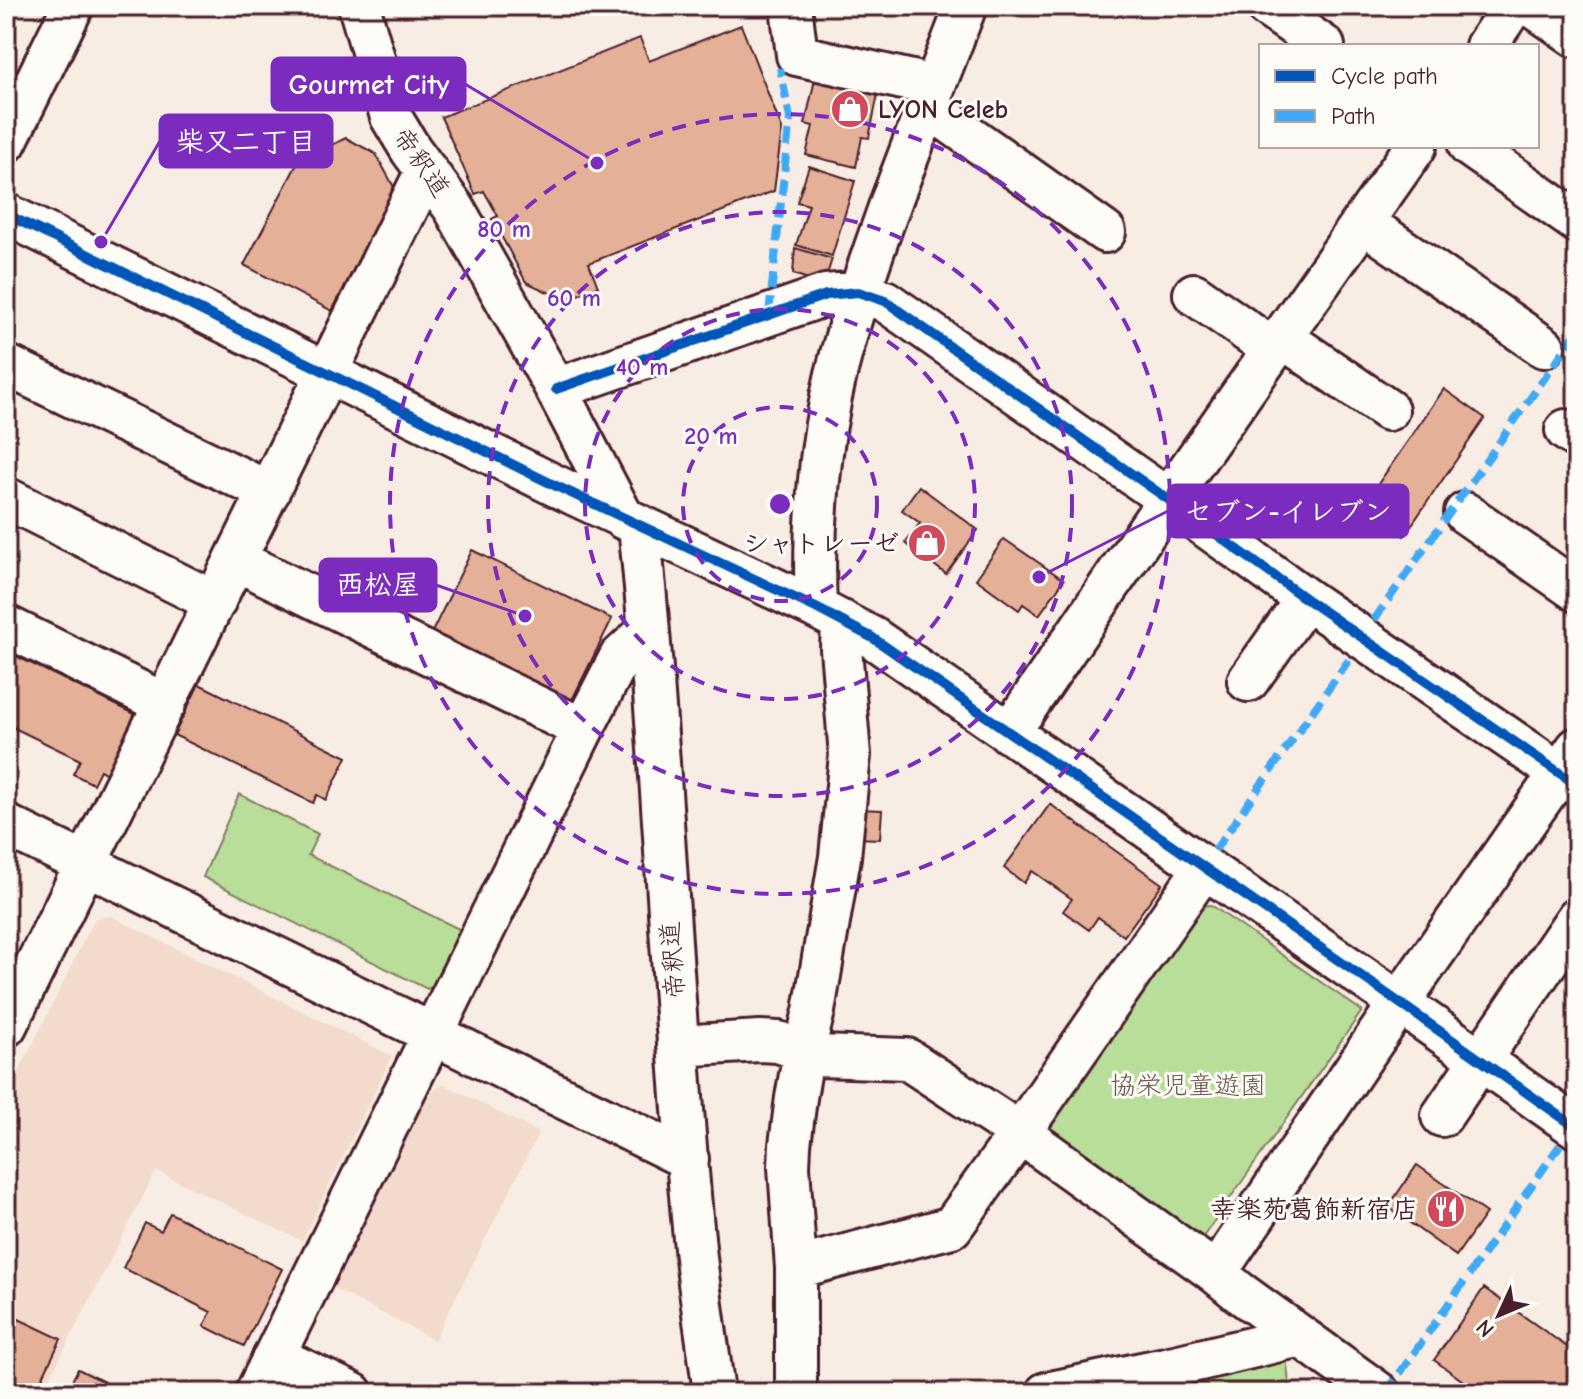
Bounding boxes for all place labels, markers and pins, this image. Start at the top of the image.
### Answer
callout: Gourmet City [272,58,465,110]
shop icon: LYON Celeb [829,88,871,130]
place label: LYON Celeb [878,95,1008,125]
callout: 柴又二丁目 [160,115,332,167]
callout: セブン-イレブン [1168,485,1408,537]
centre of rings [766,490,794,518]
shop icon: シャトレーゼ [906,522,948,564]
place label: シャトレーゼ [743,529,899,559]
callout: 西松屋 [320,559,436,611]
restaurant icon: 幸楽苑葛飾新宿店 [1425,1188,1467,1230]
place label: 幸楽苑葛飾新宿店 [1210,1195,1418,1225]

